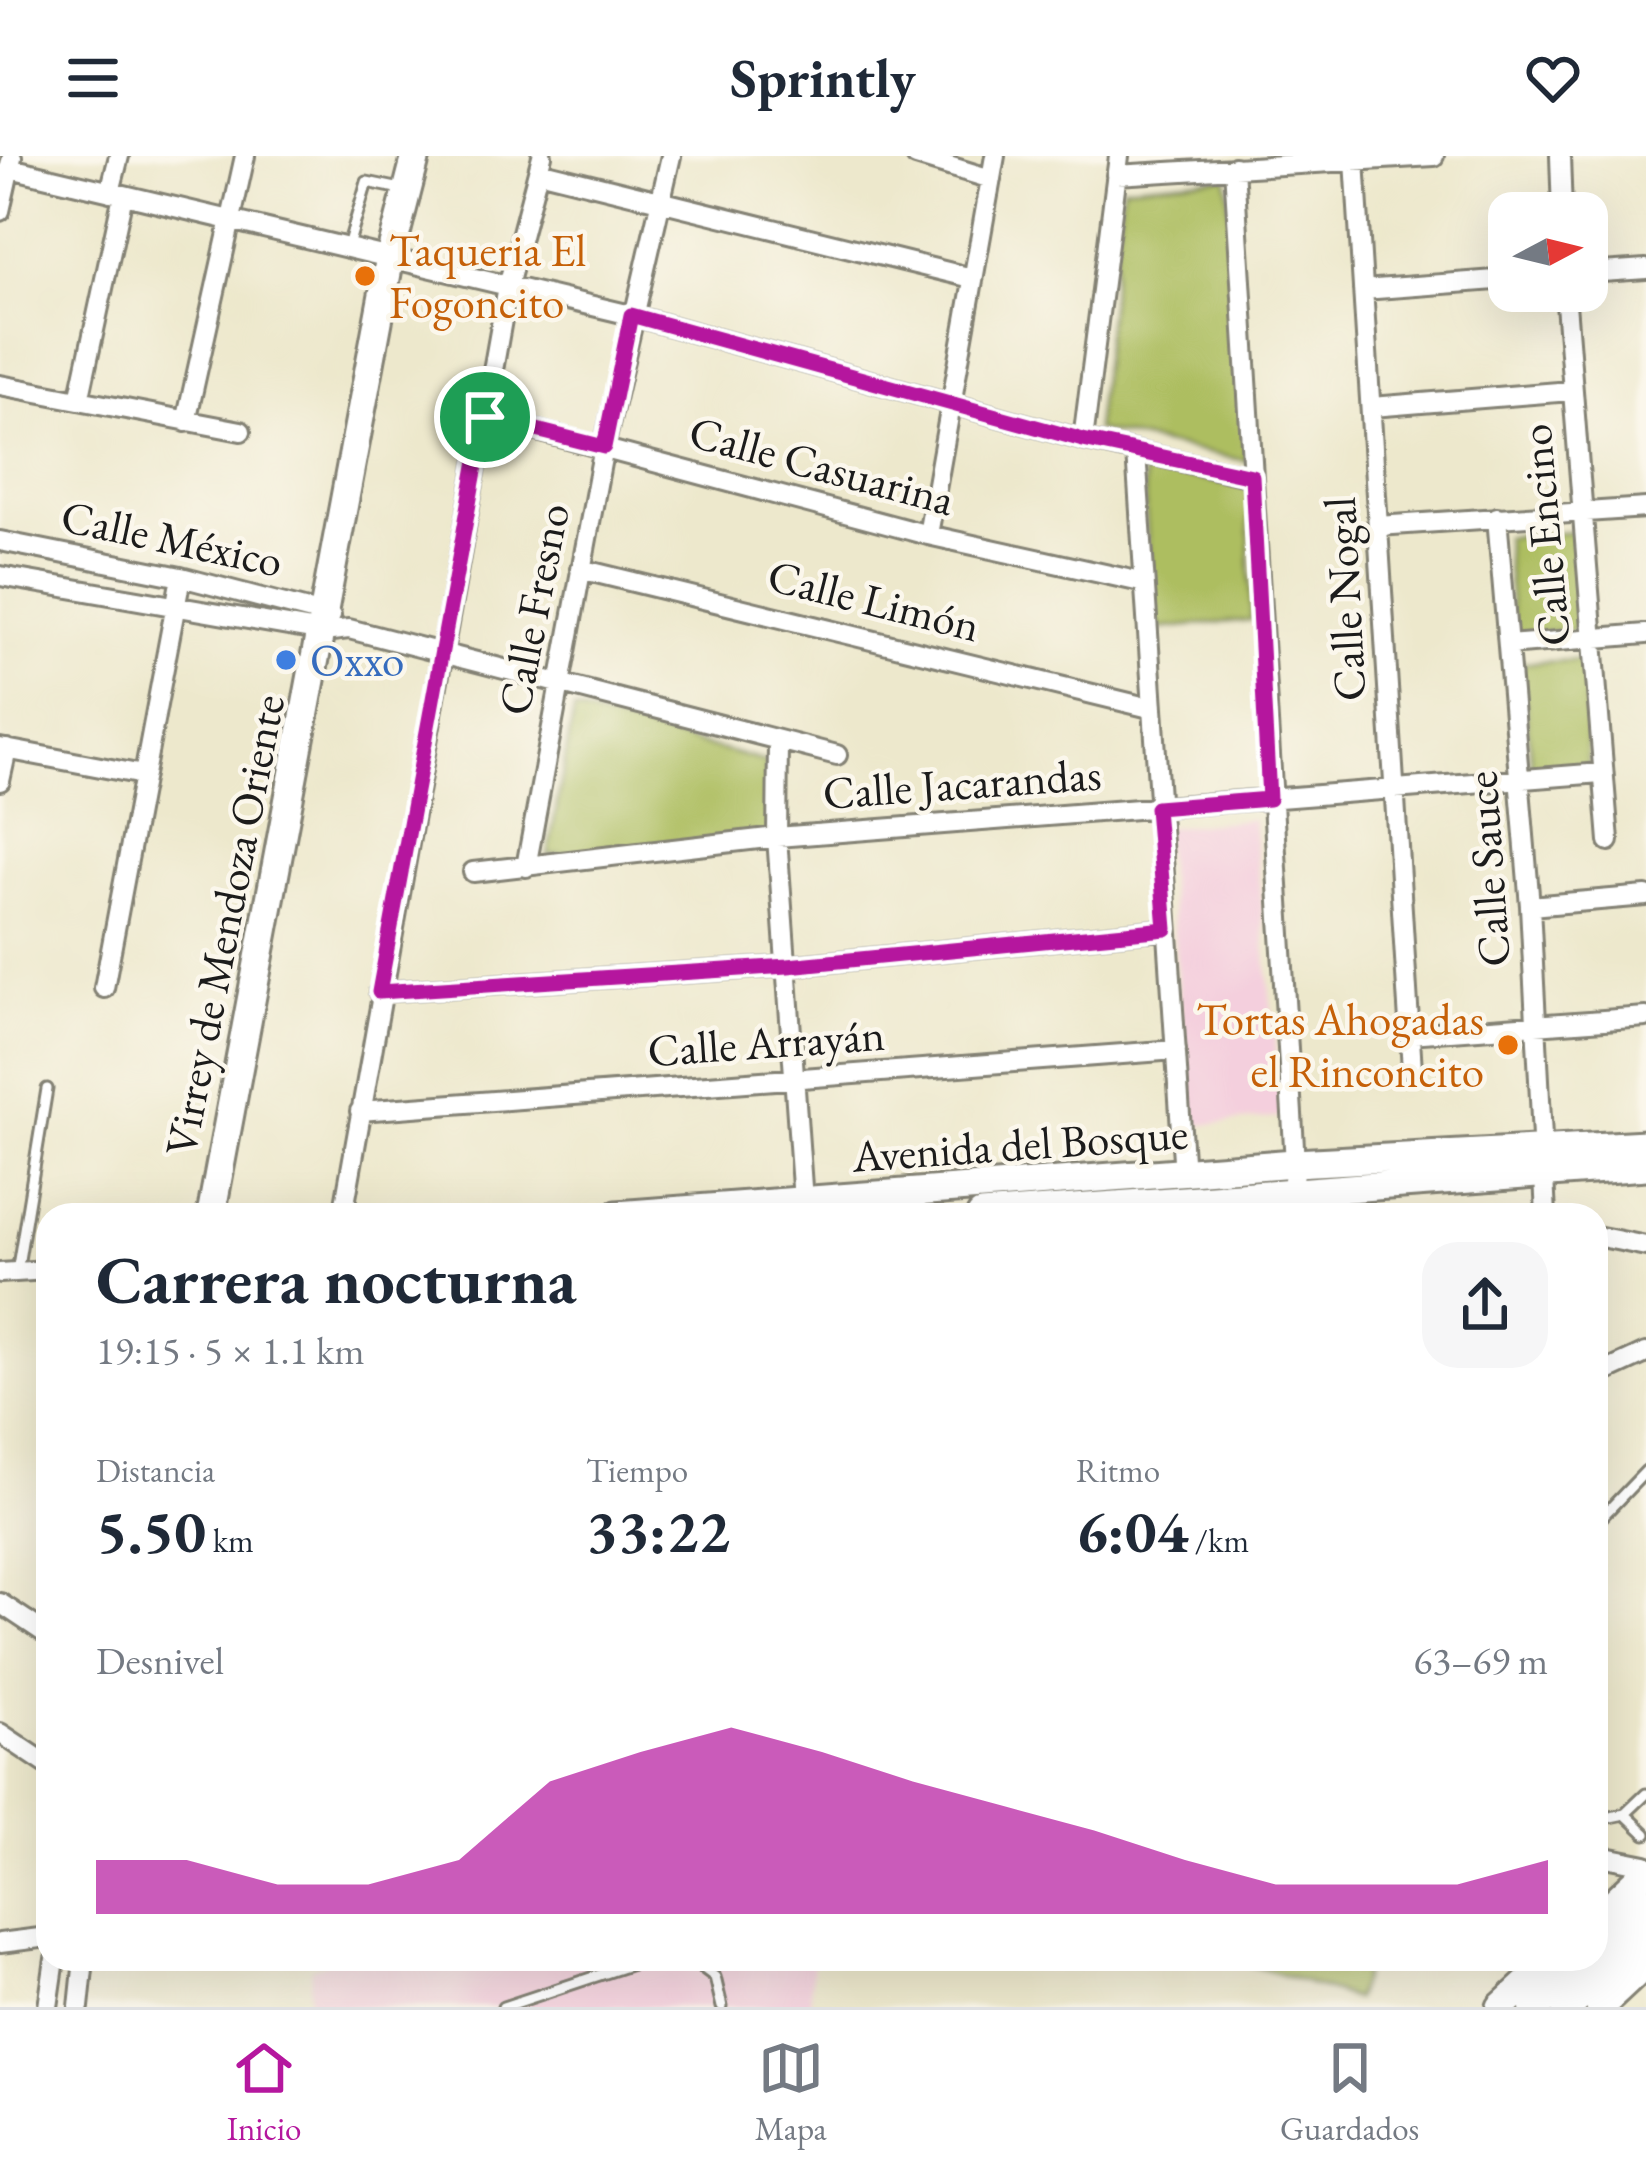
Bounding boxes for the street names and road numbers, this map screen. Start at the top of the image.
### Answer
street label: Calle Casuarina [683,402,961,528]
street label: Calle Encino [1505,422,1583,648]
street label: Calle México [56,486,288,590]
street label: Calle Nogal [1310,495,1378,703]
street label: Calle Fresno [484,498,582,720]
street label: Calle Limón [762,546,986,654]
street label: Virrey de Mendoza Oriente [151,689,297,1161]
street label: Calle Jacarandas [821,744,1103,822]
street label: Calle Sauce [1451,769,1523,969]
street label: Calle Arrayán [646,1005,886,1079]
street label: Avenida del Bosque [849,1103,1190,1185]

